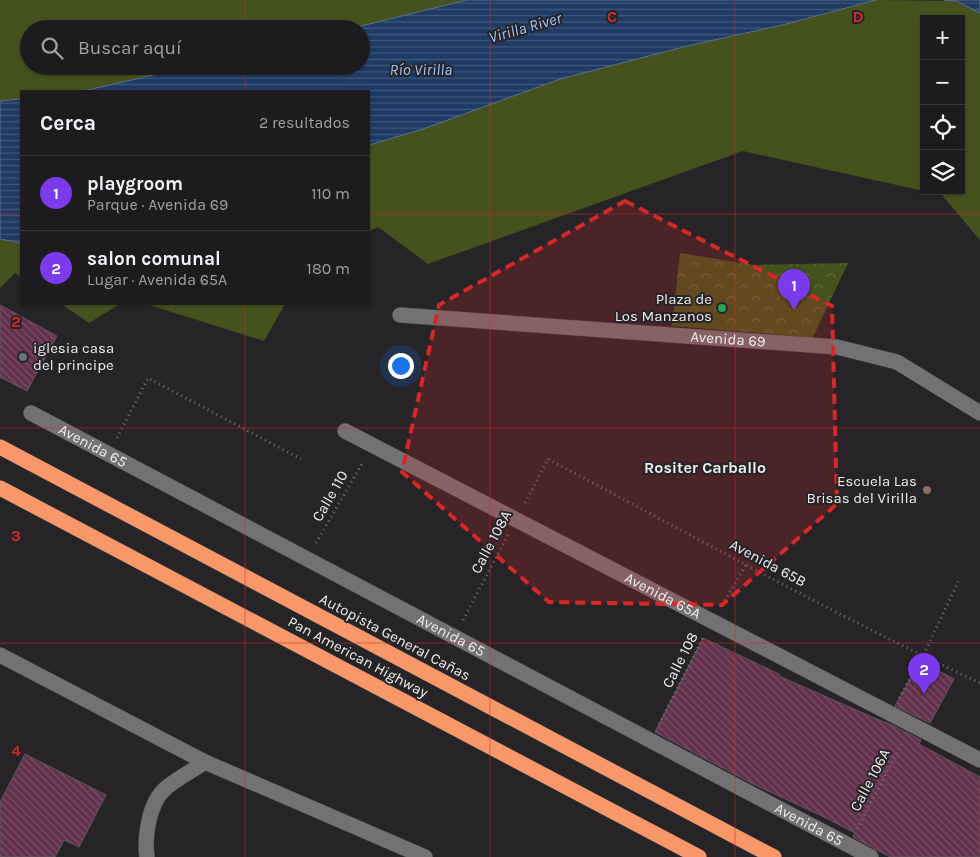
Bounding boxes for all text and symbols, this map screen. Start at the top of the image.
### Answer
text: C [607,7,617,26]
text: D [853,7,864,26]
water label: Virilla River [486,8,564,47]
map controls [920,15,965,195]
button: + [920,15,965,60]
search box [20,20,370,75]
icon: search [38,34,66,62]
text: Buscar aquí [78,37,182,59]
water label: Río Virilla [390,60,452,79]
button: − [920,60,965,105]
button: locate [920,105,965,150]
text: Cerca [40,111,96,135]
text: 2 resultados [259,113,350,132]
button: layers [920,150,965,195]
text: playgroom [87,173,183,195]
text: 1 [53,184,59,203]
text: 110 m [311,184,350,203]
text: Parque · Avenida 69 [87,195,228,214]
text: salon comunal [87,248,221,270]
text: 2 [51,259,61,278]
text: 180 m [307,259,350,278]
pin: 1 [778,269,810,310]
text: Lugar · Avenida 65A [87,270,227,289]
place label: Plaza de Los Manzanos [615,290,712,325]
marker: Plaza de Los Manzanos [716,302,728,314]
text: 2 [11,312,21,331]
street label: Avenida 69 [690,327,766,351]
place label: iglesia casa del principe [33,339,114,374]
marker: iglesia casa del principe [17,351,29,363]
your location [388,353,414,379]
street label: Avenida 65 [56,420,130,471]
district label: Rositer Carballo [644,458,766,477]
street label: Calle 110 [308,467,352,525]
place label: Escuela Las Brisas del Virilla [806,472,917,507]
marker: Escuela Las Brisas del Virilla [921,484,933,496]
street label: Calle 108A [467,507,515,577]
text: 3 [11,526,21,545]
street label: Avenida 65B [727,535,809,591]
street label: Avenida 65A [622,568,704,623]
street label: Autopista General Cañas [316,590,474,684]
street label: Avenida 65 [414,610,488,660]
street label: Pan American Highway [285,612,431,702]
street label: Calle 108 [658,629,702,691]
pin: 2 [908,653,940,694]
text: 4 [11,741,21,760]
street label: Calle 106A [846,745,894,814]
street label: Avenida 65 [772,799,846,850]

